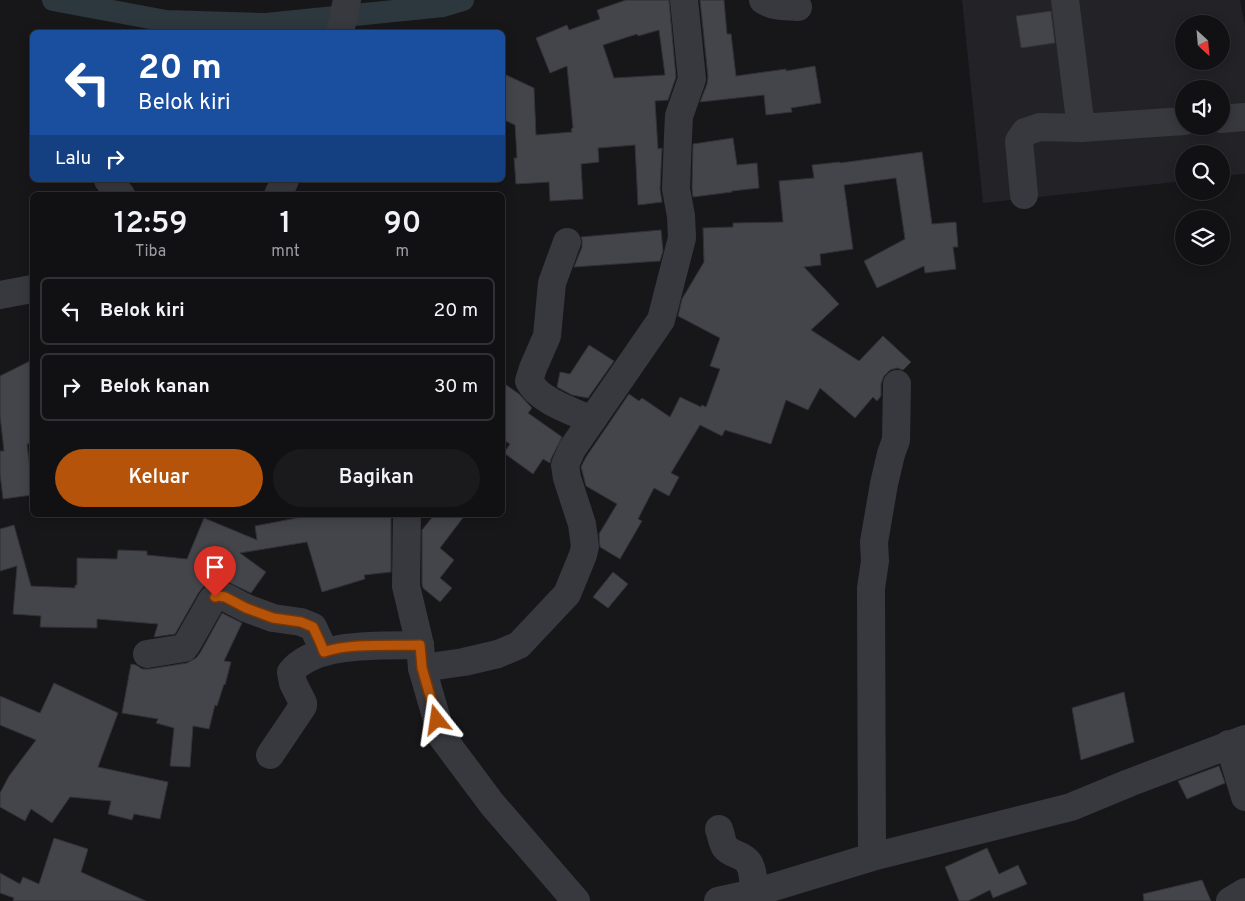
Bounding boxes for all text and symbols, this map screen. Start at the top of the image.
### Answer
north arrow [1175,15,1230,70]
map controls [1175,15,1230,265]
text: 20 m [138,47,222,91]
icon: left [55,50,120,115]
button: sound [1175,80,1230,135]
text: Belok kiri [138,90,231,117]
icon: right [101,145,129,173]
button: search [1175,145,1230,200]
text: Lalu [55,147,91,171]
text: 12:59 [114,206,187,243]
text: 1 [280,206,291,243]
text: 90 [383,206,421,243]
button: layers [1175,210,1230,265]
text: Tiba [135,242,166,262]
text: mnt [271,242,300,262]
text: m [396,242,409,262]
icon: left [57,297,85,325]
text: Belok kiri [100,299,185,323]
text: 20 m [434,299,478,323]
icon: right [57,373,85,401]
text: Belok kanan [100,375,210,399]
text: 30 m [434,375,478,399]
button: Keluar [55,449,263,507]
button: Bagikan [273,449,480,507]
pin [194,546,236,597]
icon: arrive [201,553,229,581]
position arrow [410,693,462,745]

